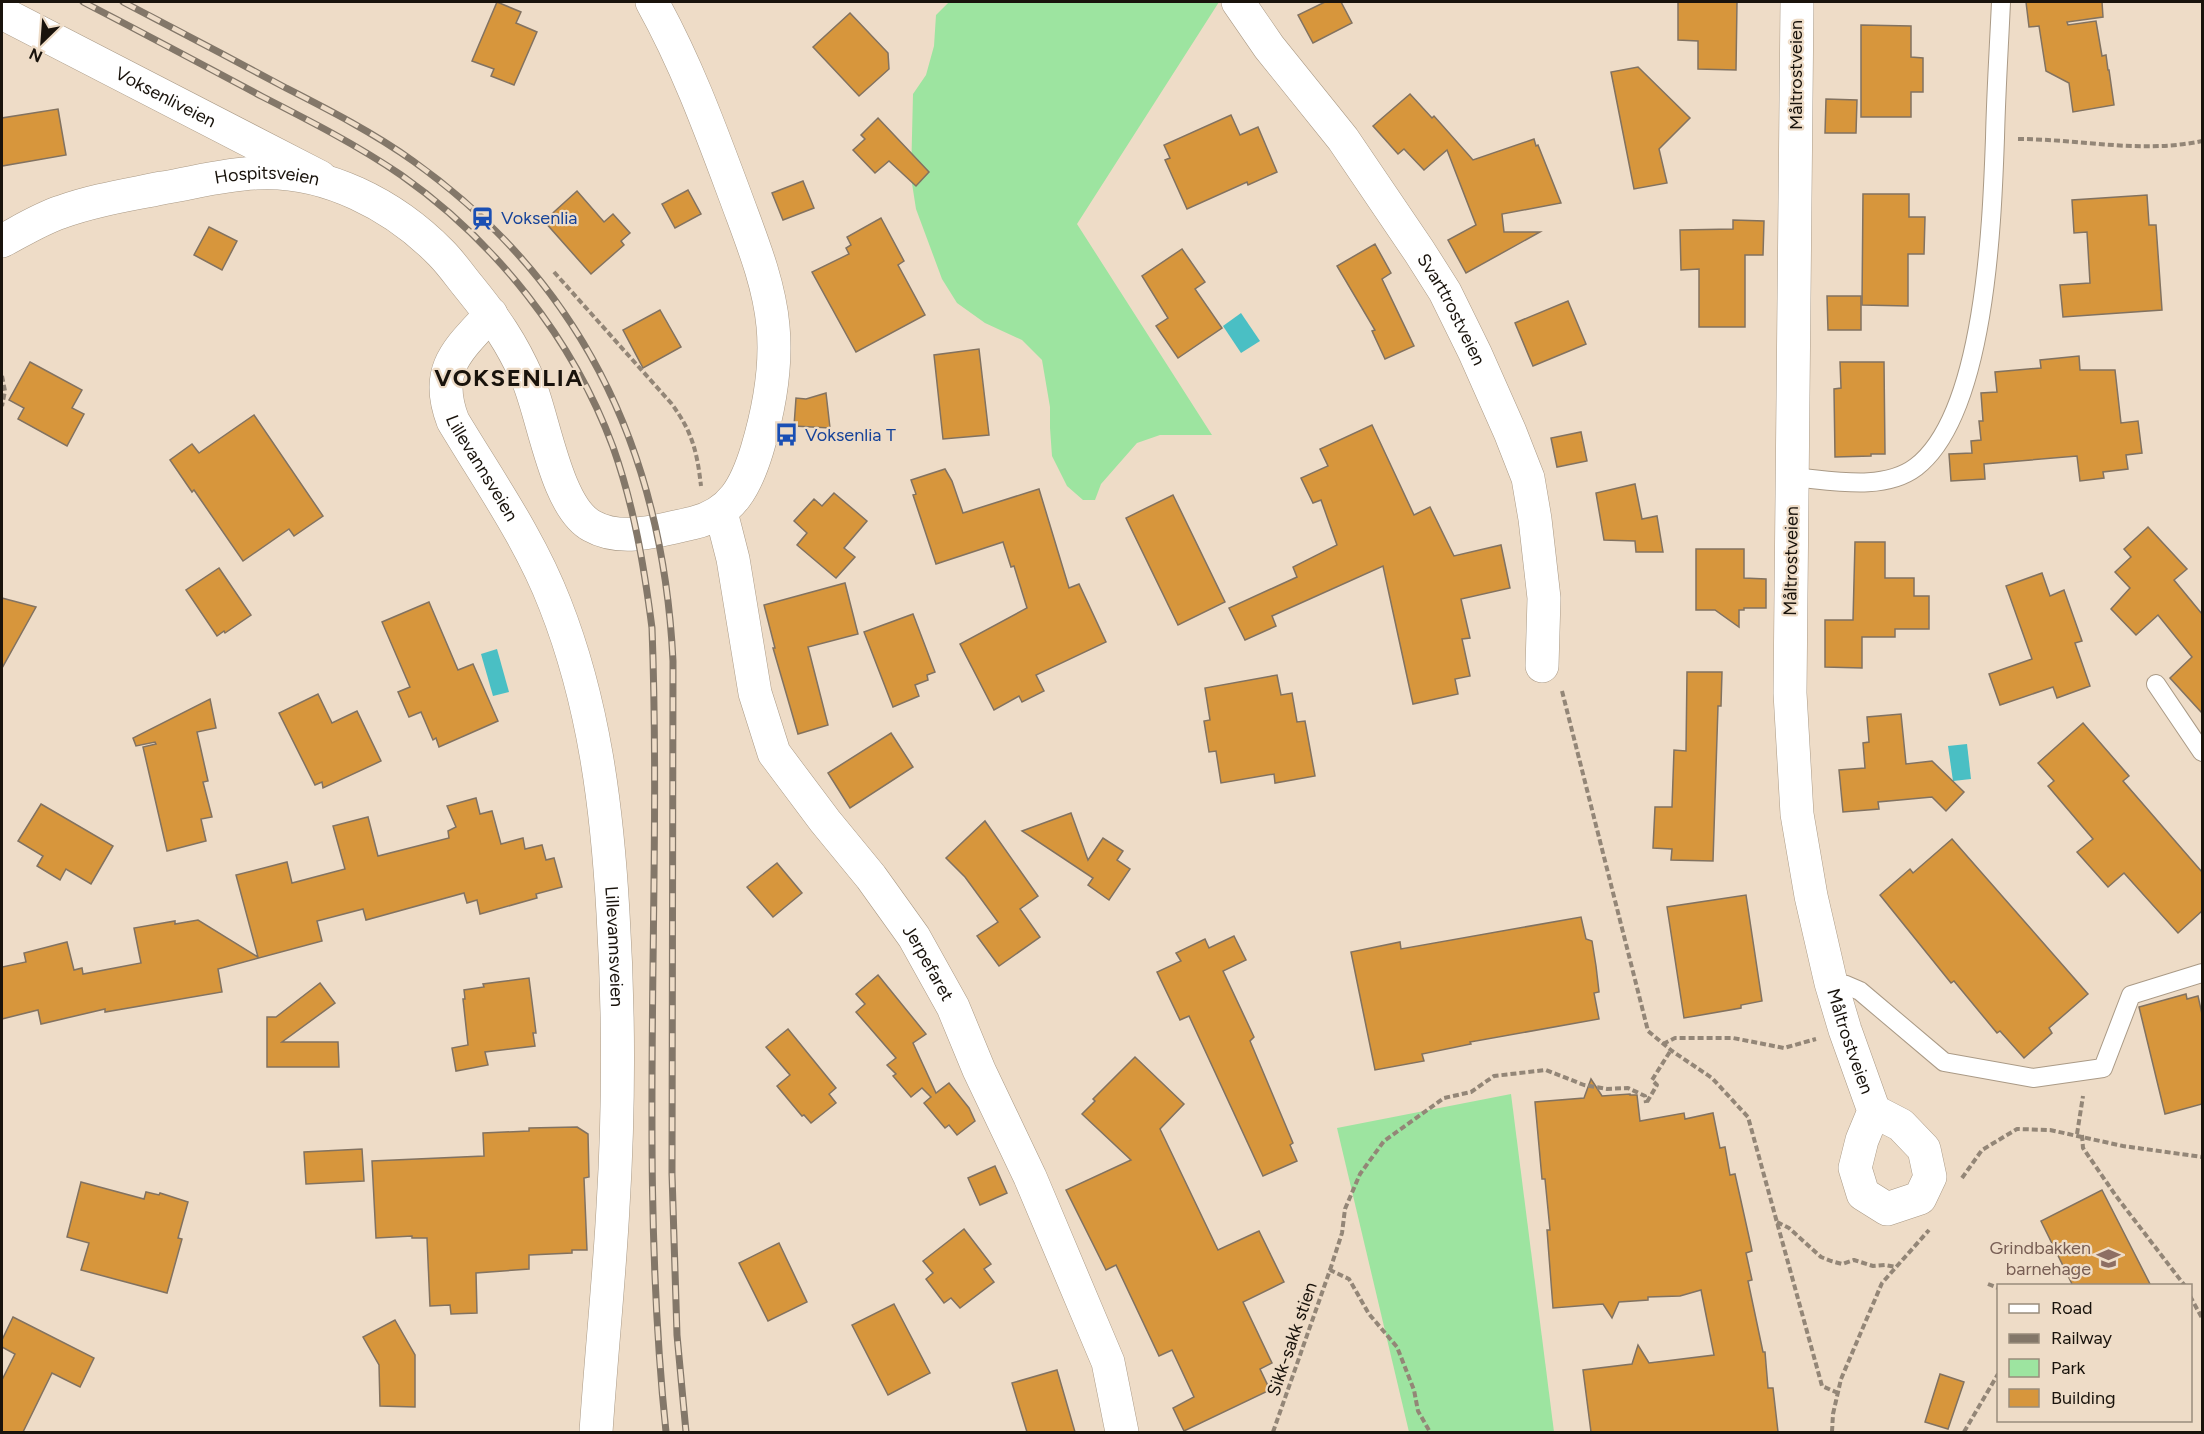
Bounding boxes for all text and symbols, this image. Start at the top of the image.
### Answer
north arrow [12,12,72,72]
street label: Måltrostveien [1785,20,1807,130]
text: N [26,44,45,66]
street label: Voksenliveien [111,62,220,132]
street label: Hospitsveien [213,162,322,190]
station icon: Voksenlia [470,205,496,231]
place label: Voksenlia [501,207,578,229]
street label: Svarttrostveien [1412,249,1490,369]
district label: VOKSENLIA [434,363,584,392]
street label: Lillevannsveien [441,412,523,525]
bus stop icon: Voksenlia T [774,422,800,448]
place label: Voksenlia T [805,424,896,446]
street label: Måltrostveien [1779,506,1803,616]
street label: Lillevannsveien [600,885,628,1007]
street label: Jerpefaret [898,920,959,1005]
street label: Måltrostveien [1822,986,1878,1097]
place label: Grindbakken barnehage [1990,1237,2091,1280]
school or university icon: Grindbakken barnehage [2096,1245,2122,1271]
street label: Sikk-sakk stien [1262,1279,1322,1399]
legend [1997,1284,2192,1422]
text: Road [2051,1297,2092,1319]
text: Railway [2051,1327,2113,1349]
text: Park [2051,1357,2086,1379]
text: Building [2051,1387,2116,1409]

